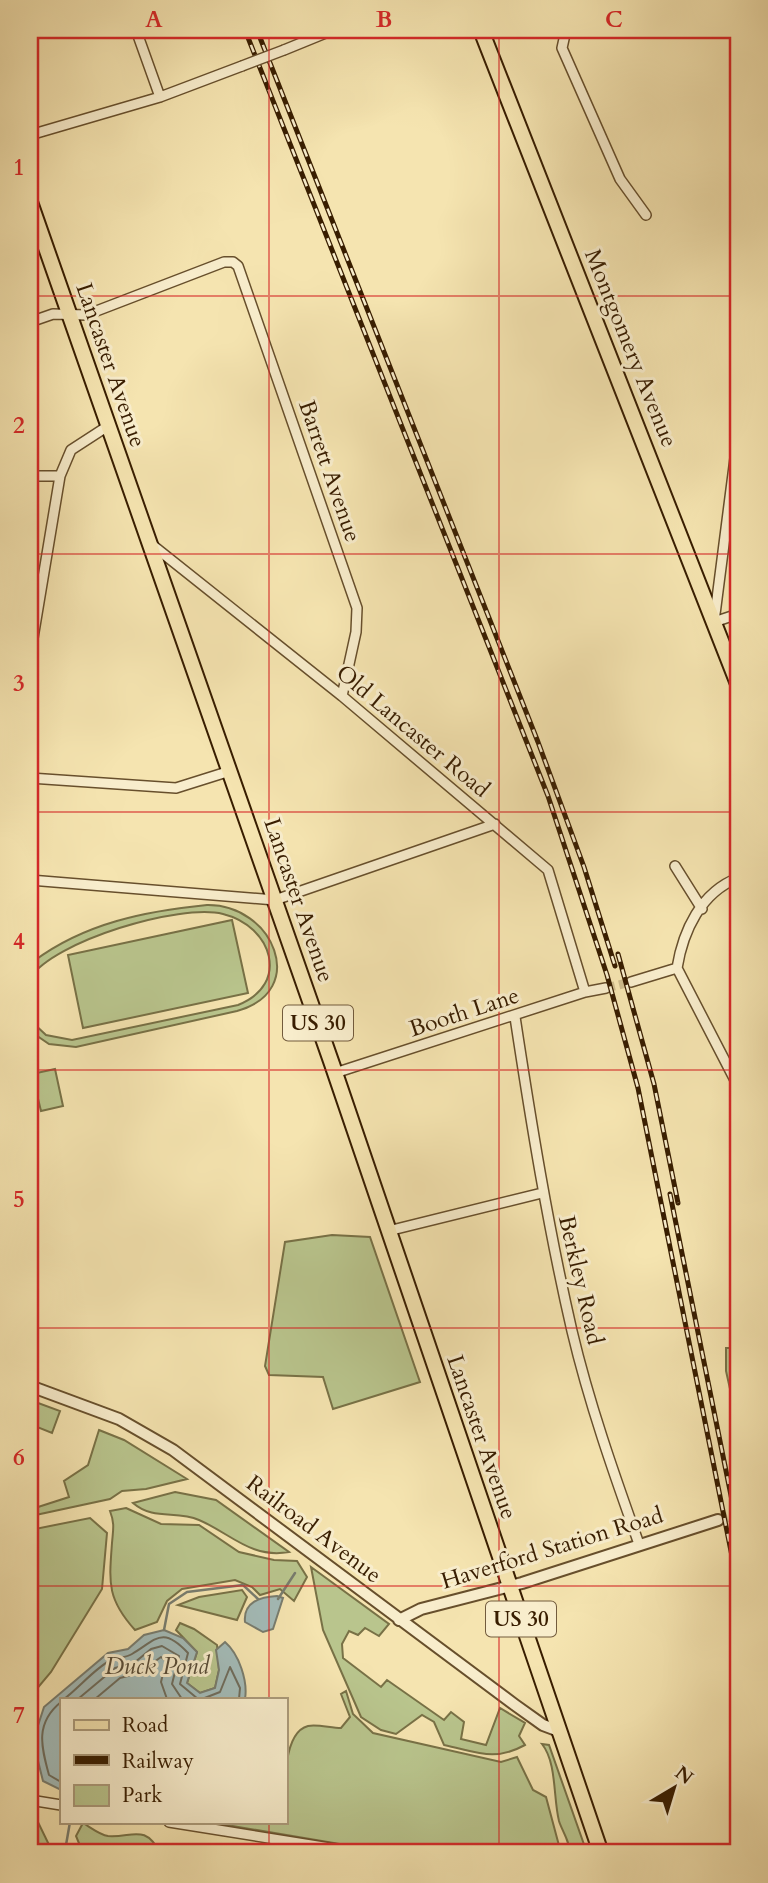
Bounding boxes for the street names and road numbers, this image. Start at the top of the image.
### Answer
street label: Montgomery Avenue [577,244,685,452]
street label: Lancaster Avenue [68,279,154,451]
street label: Barrett Avenue [291,396,369,546]
street label: Old Lancaster Road [329,657,497,805]
street label: Lancaster Avenue [256,814,342,986]
street label: Booth Lane [405,980,523,1044]
road number: US 30 [283,1006,353,1040]
street label: Berkley Road [551,1212,611,1349]
street label: Lancaster Avenue [439,1351,525,1523]
street label: Railroad Avenue [240,1468,388,1590]
street label: Haverford Station Road [437,1499,668,1597]
road number: US 30 [486,1602,556,1636]

